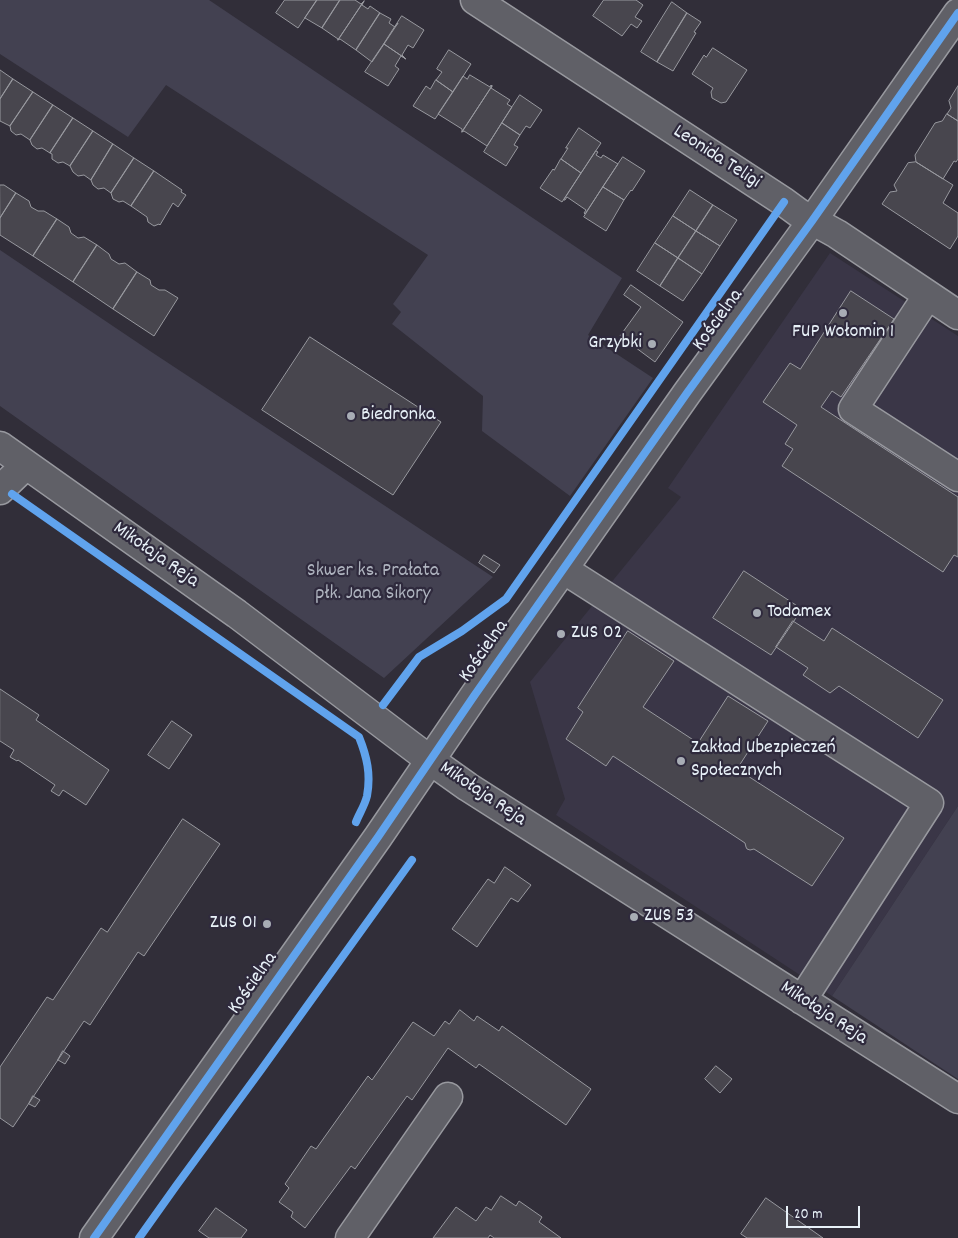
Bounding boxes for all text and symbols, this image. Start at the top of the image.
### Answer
street label: Leonida Teligi [668,121,764,195]
street label: Kościelna [689,285,749,357]
marker: FUP Wołomin 1 [837,307,849,319]
place label: FUP Wołomin 1 [792,321,894,345]
place label: Grzybki [588,332,642,356]
marker: Grzybki [646,338,658,350]
place label: Biedronka [361,404,435,428]
marker: Biedronka [345,410,357,422]
street label: Mikołaja Reja [107,518,203,594]
park label: Skwer ks. Prałata płk. Jana Sikory [307,560,439,607]
place label: Todamex [767,601,831,625]
marker: Todamex [751,607,763,619]
street label: Kościelna [455,616,515,688]
place label: ZUS 02 [571,622,622,646]
marker: ZUS 02 [555,628,567,640]
place label: Zakład Ubezpieczeń Społecznych [691,737,836,784]
marker: Zakład Ubezpieczeń Społecznych [675,755,687,767]
street label: Mikołaja Reja [434,757,530,833]
place label: ZUS 53 [644,905,694,929]
marker: ZUS 53 [628,911,640,923]
place label: ZUS 01 [210,912,257,936]
marker: ZUS 01 [261,918,273,930]
street label: Kościelna [224,948,284,1020]
street label: Mikołaja Reja [775,977,871,1051]
scale bar [788,1196,862,1228]
text: 20 m [794,1204,822,1226]

